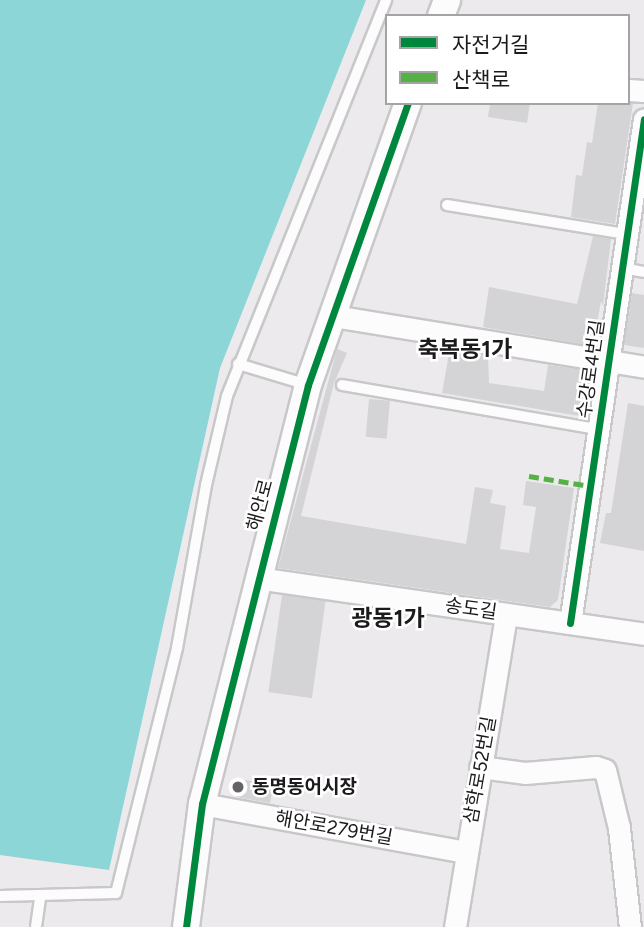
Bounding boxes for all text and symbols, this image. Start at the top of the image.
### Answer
legend [385,14,630,105]
text: 자전거길 [452,32,529,57]
text: 산책로 [452,67,510,92]
street label: 수강로4번길 [573,318,609,420]
district label: 축복동1가 [418,335,512,363]
street label: 해안로 [242,477,278,533]
street label: 송도길 [443,594,499,624]
district label: 광동1가 [351,604,425,632]
street label: 삼학로52번길 [459,714,501,826]
place label: 동명동어시장 [252,776,357,798]
marker: 동명동어시장 [230,779,246,795]
street label: 해안로279번길 [273,806,395,850]

